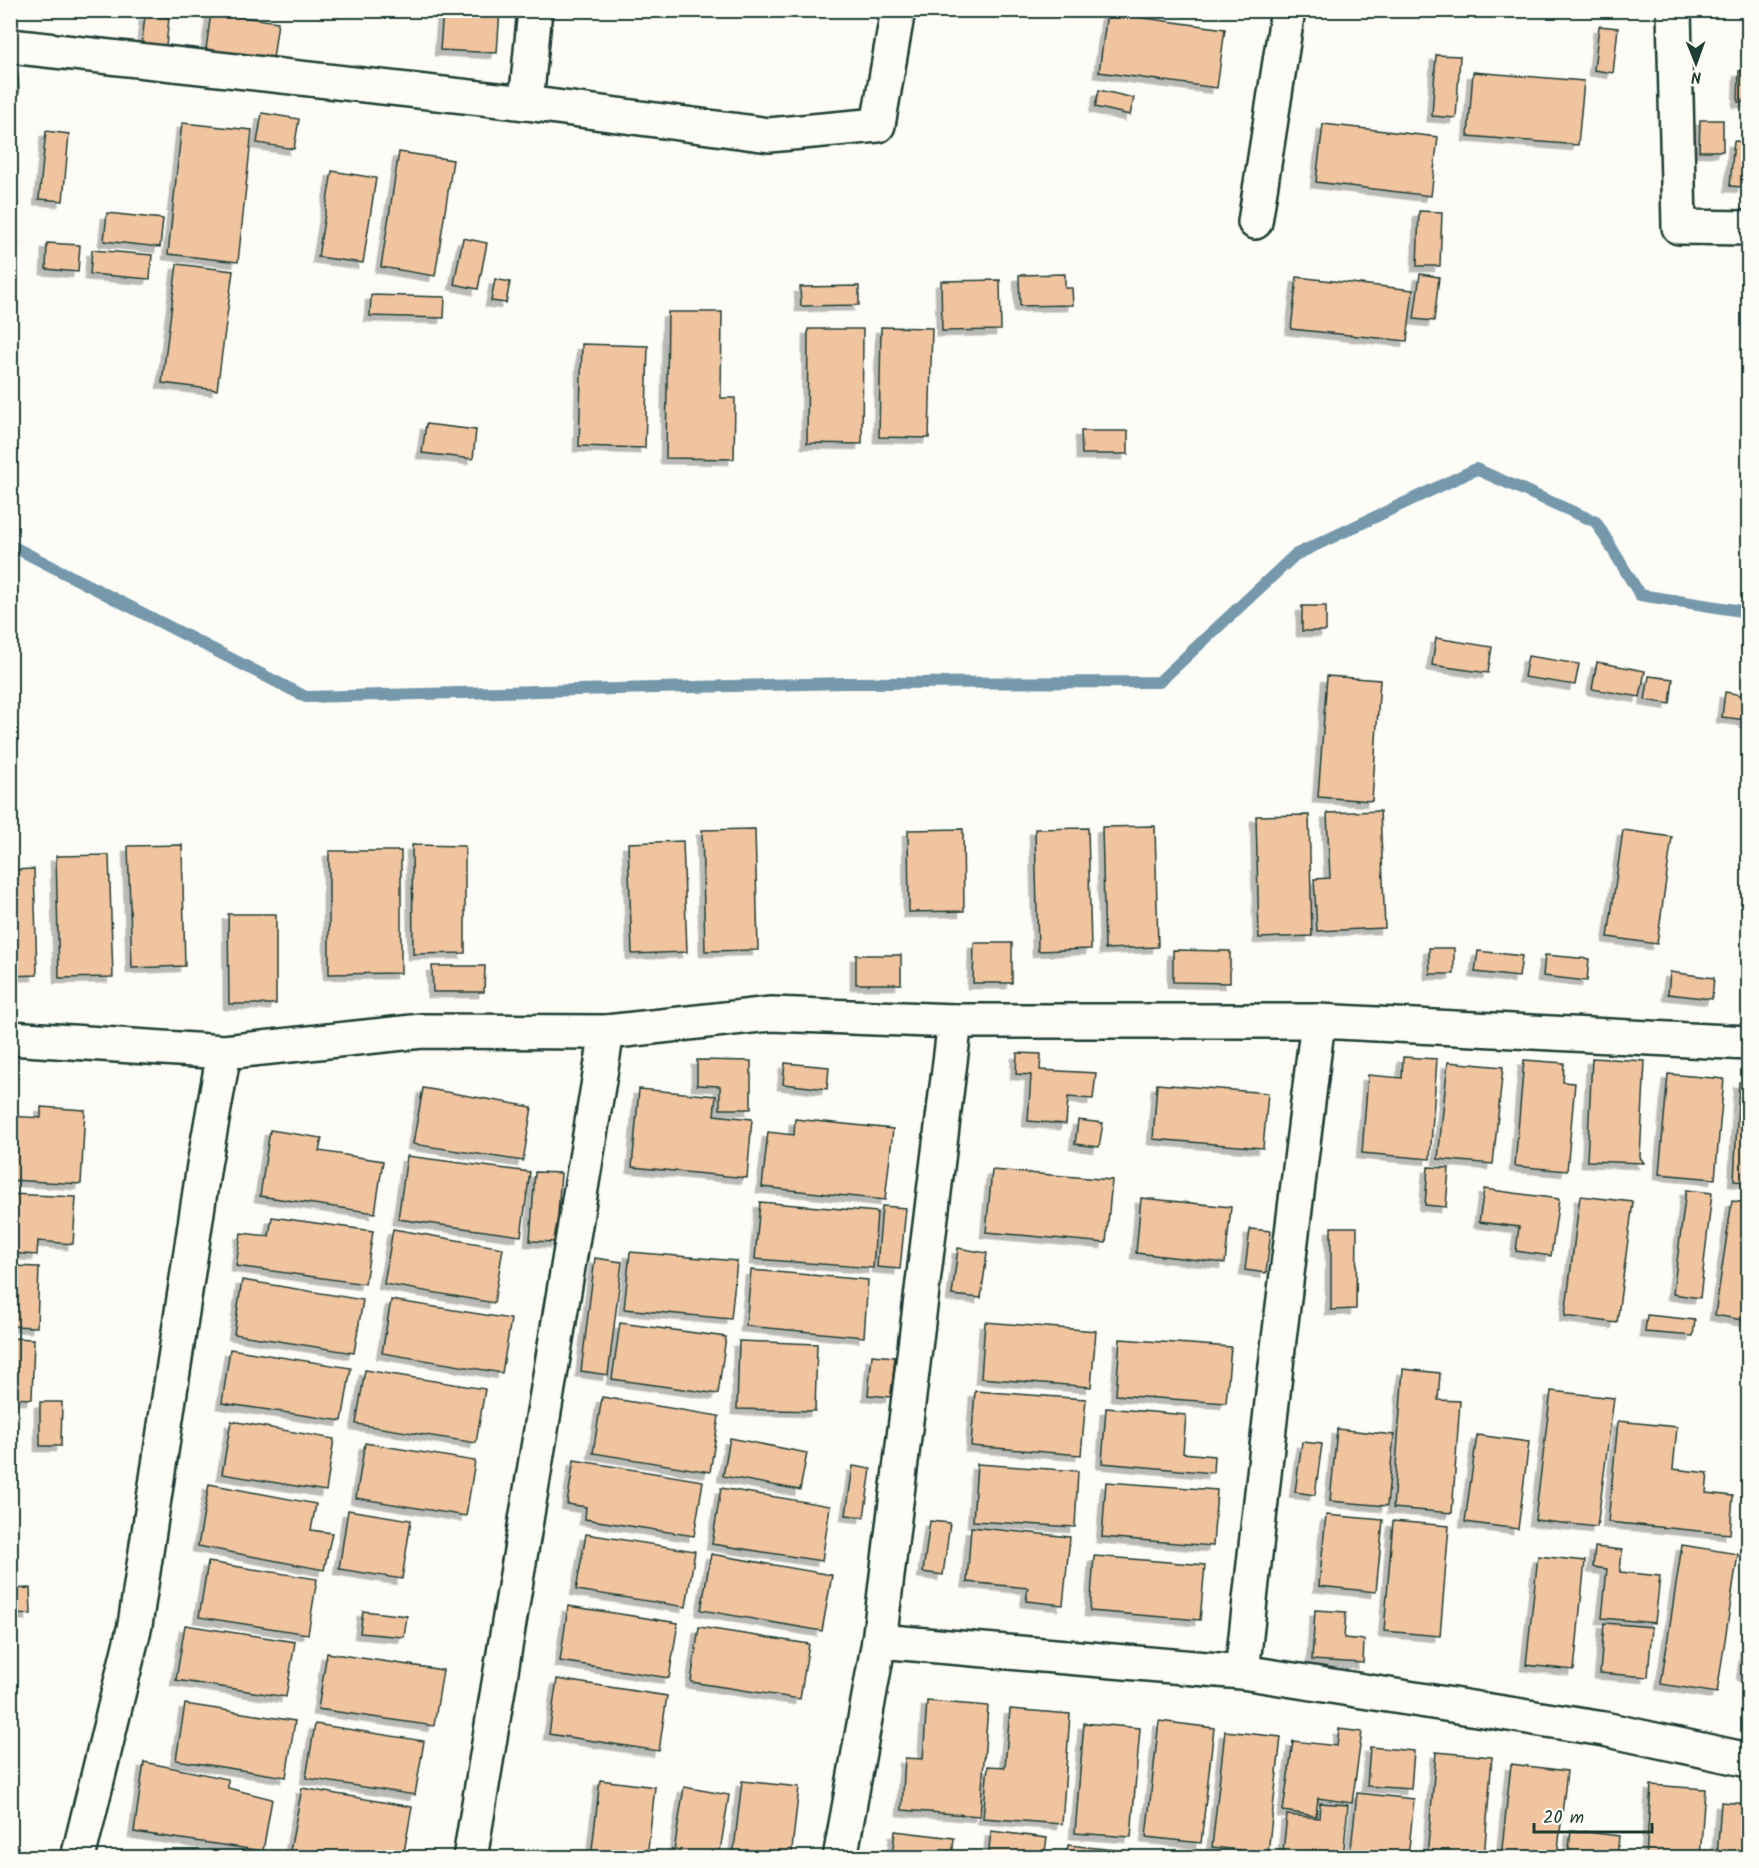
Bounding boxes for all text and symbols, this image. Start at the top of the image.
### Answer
north arrow [1666,33,1726,93]
text: N [1691,64,1702,89]
scale bar [1534,1796,1652,1834]
text: 20 m [1543,1804,1584,1833]

